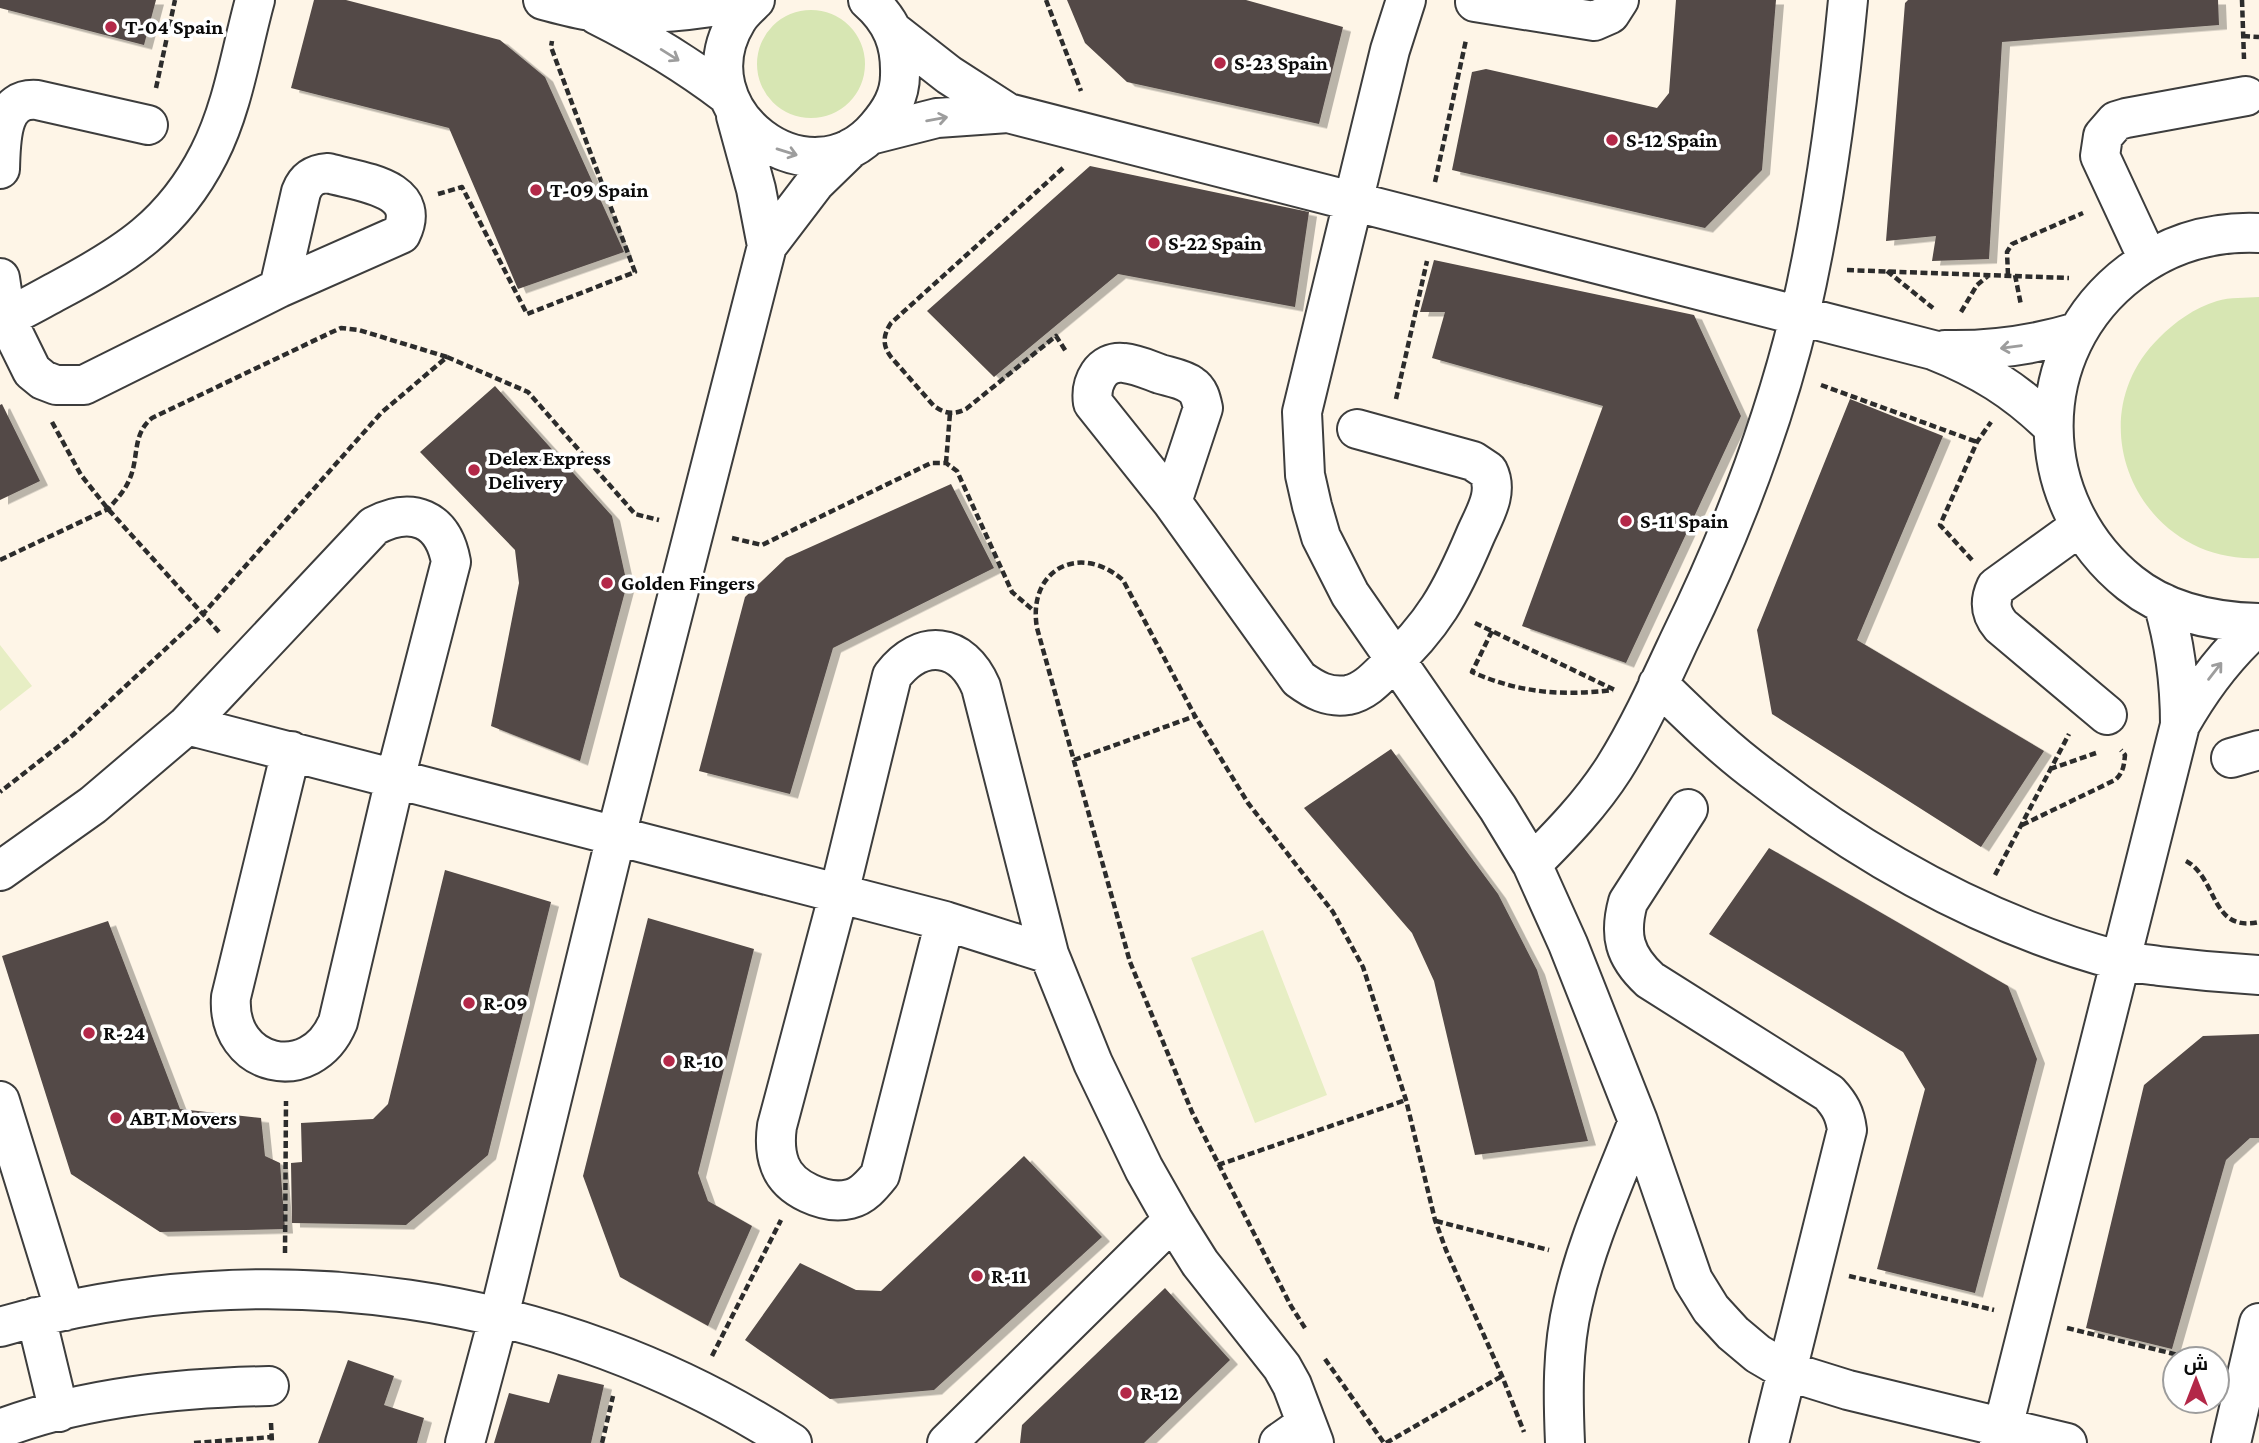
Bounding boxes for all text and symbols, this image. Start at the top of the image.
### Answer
place label: T-04 Spain [125,15,223,39]
marker: T-04 Spain [103,19,119,35]
one-way arrow [659,49,679,63]
place label: S-23 Spain [1234,51,1328,75]
marker: S-23 Spain [1212,55,1228,71]
one-way arrow [925,112,948,125]
place label: S-12 Spain [1626,128,1717,152]
marker: S-12 Spain [1604,132,1620,148]
one-way arrow [776,146,798,159]
place label: T-09 Spain [550,178,649,202]
marker: T-09 Spain [528,182,544,198]
place label: S-22 Spain [1168,231,1262,255]
marker: S-22 Spain [1146,235,1162,251]
one-way arrow [2000,340,2023,353]
place label: Delex Express Delivery [488,446,611,494]
marker: Delex Express Delivery [466,462,482,478]
place label: S-11 Spain [1640,509,1729,533]
marker: S-11 Spain [1618,513,1634,529]
place label: Golden Fingers [621,571,755,595]
marker: Golden Fingers [599,575,615,591]
one-way arrow [2208,662,2222,681]
place label: R-09 [483,991,528,1015]
marker: R-09 [461,995,477,1011]
place label: R-24 [103,1021,145,1045]
marker: R-24 [81,1025,97,1041]
place label: R-10 [683,1049,724,1073]
marker: R-10 [661,1053,677,1069]
place label: ABT Movers [129,1106,237,1130]
marker: ABT Movers [108,1110,124,1126]
place label: R-11 [991,1264,1027,1288]
marker: R-11 [969,1268,985,1284]
north arrow [2161,1345,2231,1415]
text: ش [2184,1353,2208,1375]
place label: R-12 [1140,1381,1179,1405]
marker: R-12 [1118,1385,1134,1401]

